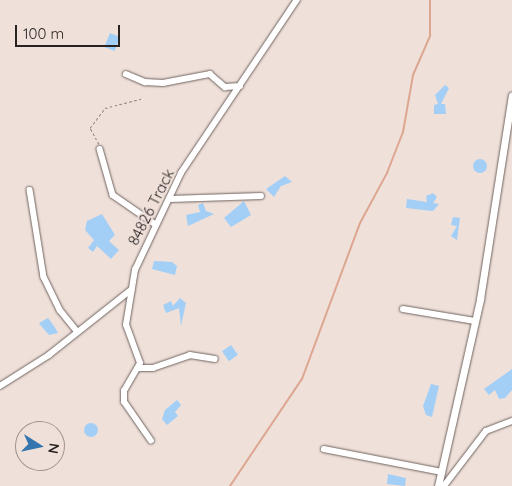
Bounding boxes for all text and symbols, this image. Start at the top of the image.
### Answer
scale bar [18,15,122,47]
text: 100 m [23,24,64,43]
street label: 84826 Track [124,166,178,248]
north arrow [15,421,65,471]
text: N [44,442,64,455]

